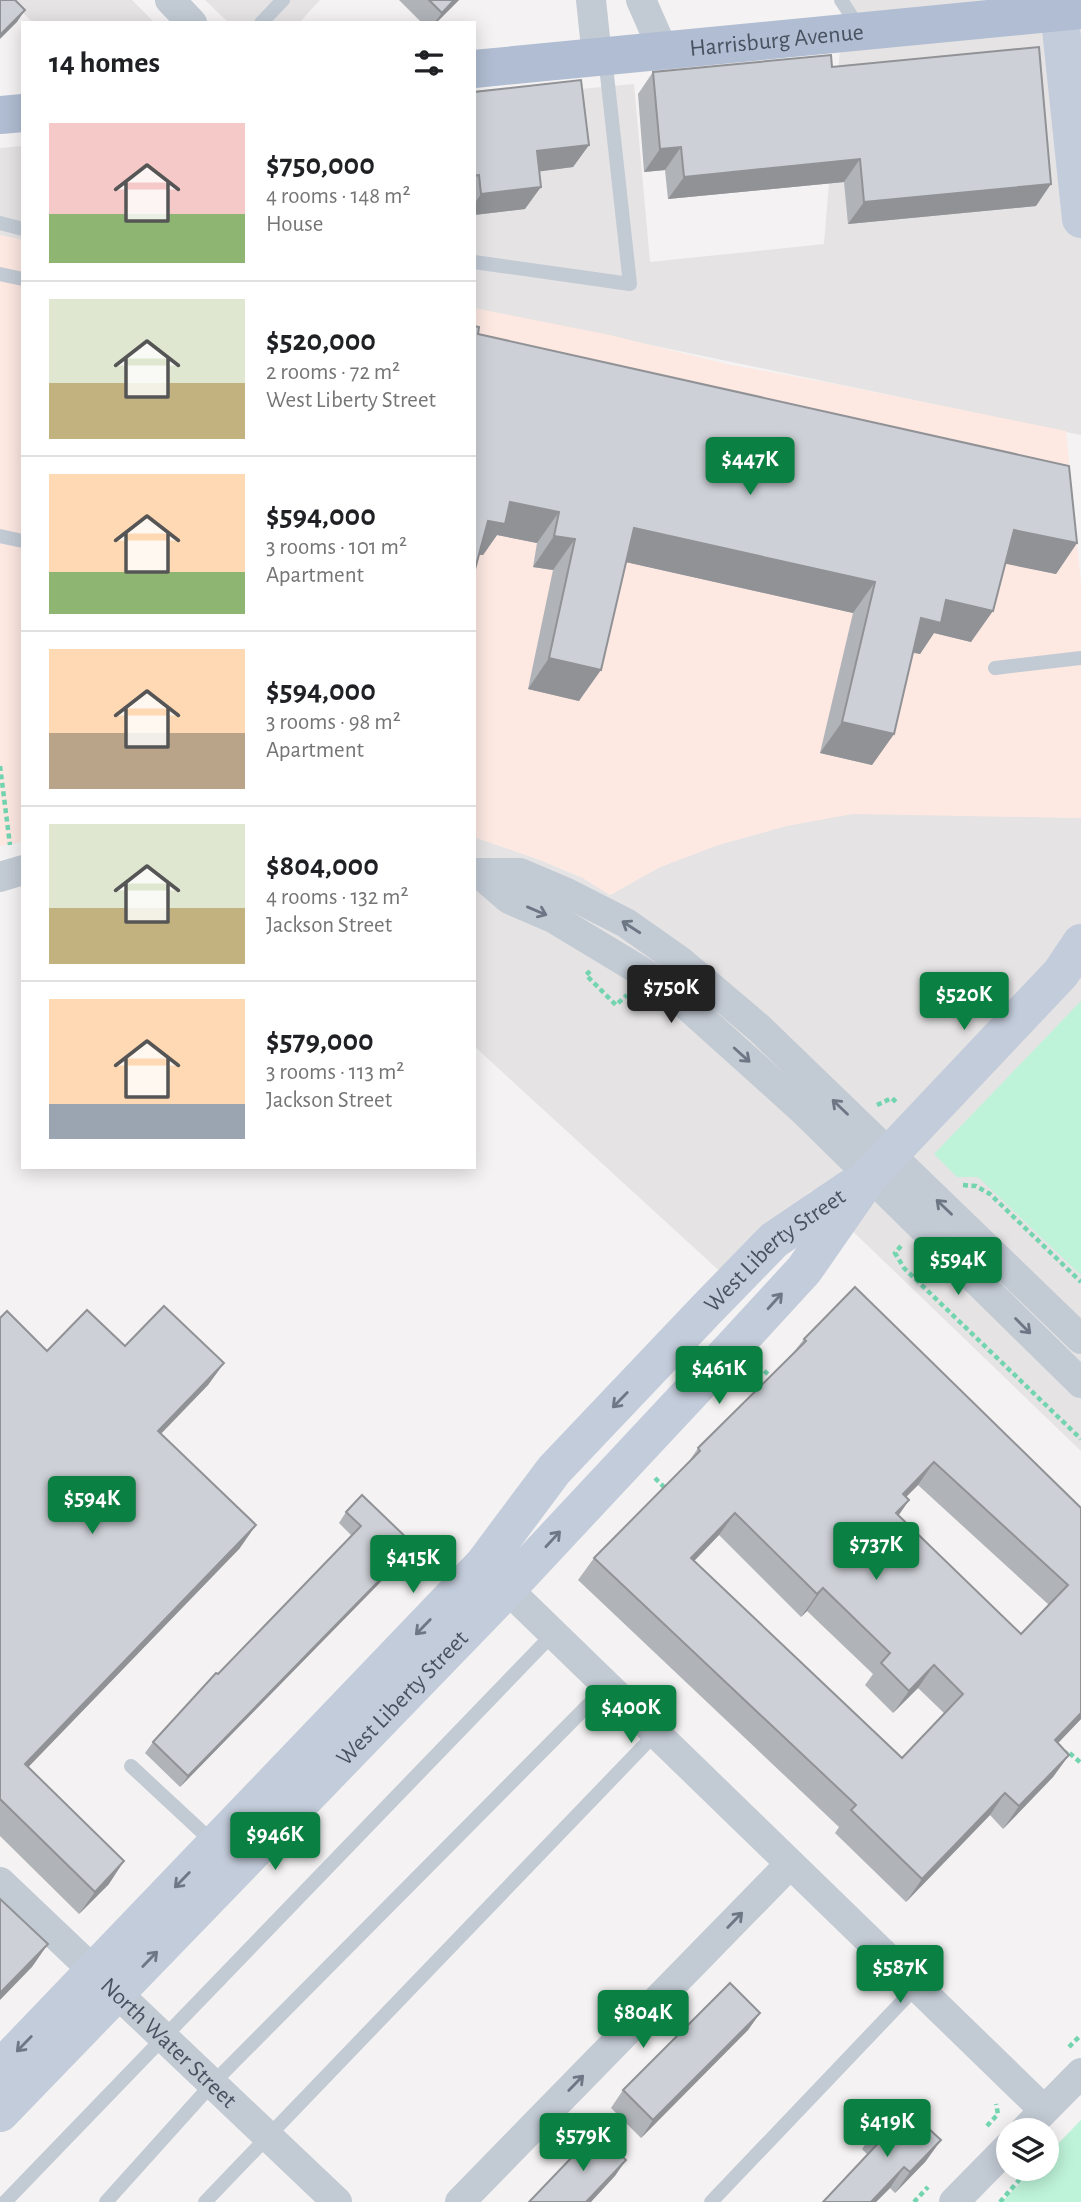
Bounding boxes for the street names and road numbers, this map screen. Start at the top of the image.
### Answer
street label: Harrisburg Avenue [689,20,865,61]
street label: West Liberty Street [700,1184,850,1317]
street label: West Liberty Street [332,1626,473,1770]
street label: North Water Street [96,1973,241,2113]

